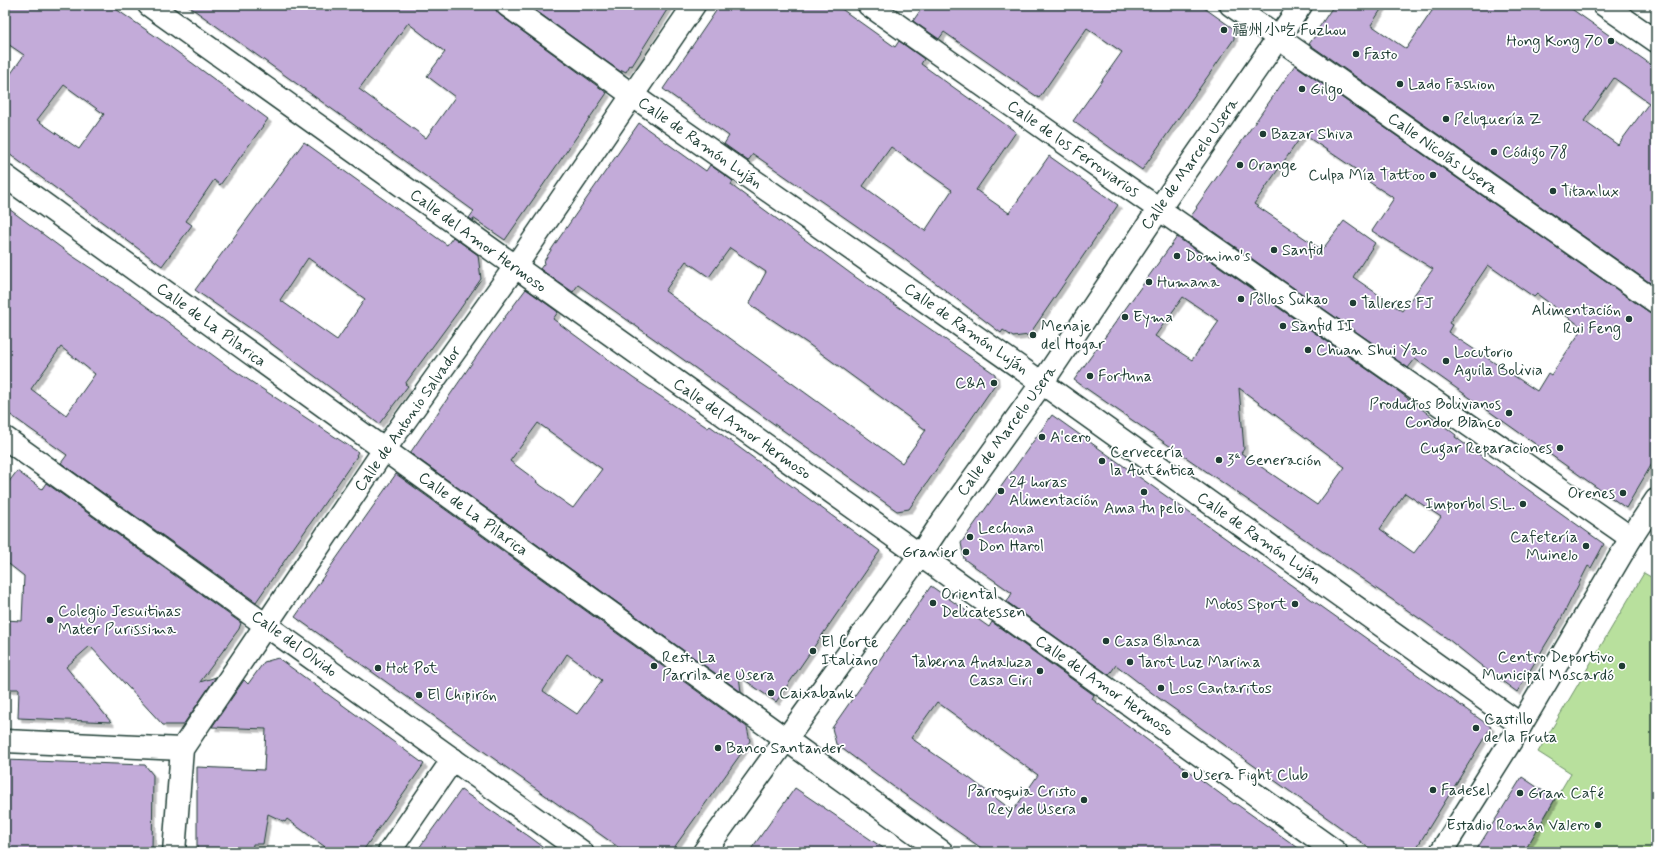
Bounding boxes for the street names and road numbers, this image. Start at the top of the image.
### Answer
street label: Calle de Ramón Luján [634,92,766,194]
street label: Calle de Marcelo Usera [1136,93,1244,234]
street label: Calle de los Ferroviarios [1003,95,1143,203]
street label: Calle Nicolás Usera [1383,108,1503,200]
street label: Calle del Amor Hermoso [406,184,550,298]
street label: Calle de La Pilarica [152,278,270,372]
street label: Calle de Ramón Luján [900,278,1032,380]
street label: Calle de Antonio Salvador [350,342,466,496]
street label: Calle de Marcelo Usera [952,361,1062,501]
street label: Calle del Amor Hermoso [669,373,815,485]
street label: Calle de La Pilarica [414,467,532,561]
street label: Calle de Ramón Luján [1193,487,1325,589]
street label: Calle del Olvido [247,606,341,682]
street label: Calle del Amor Hermoso [1031,630,1177,742]

